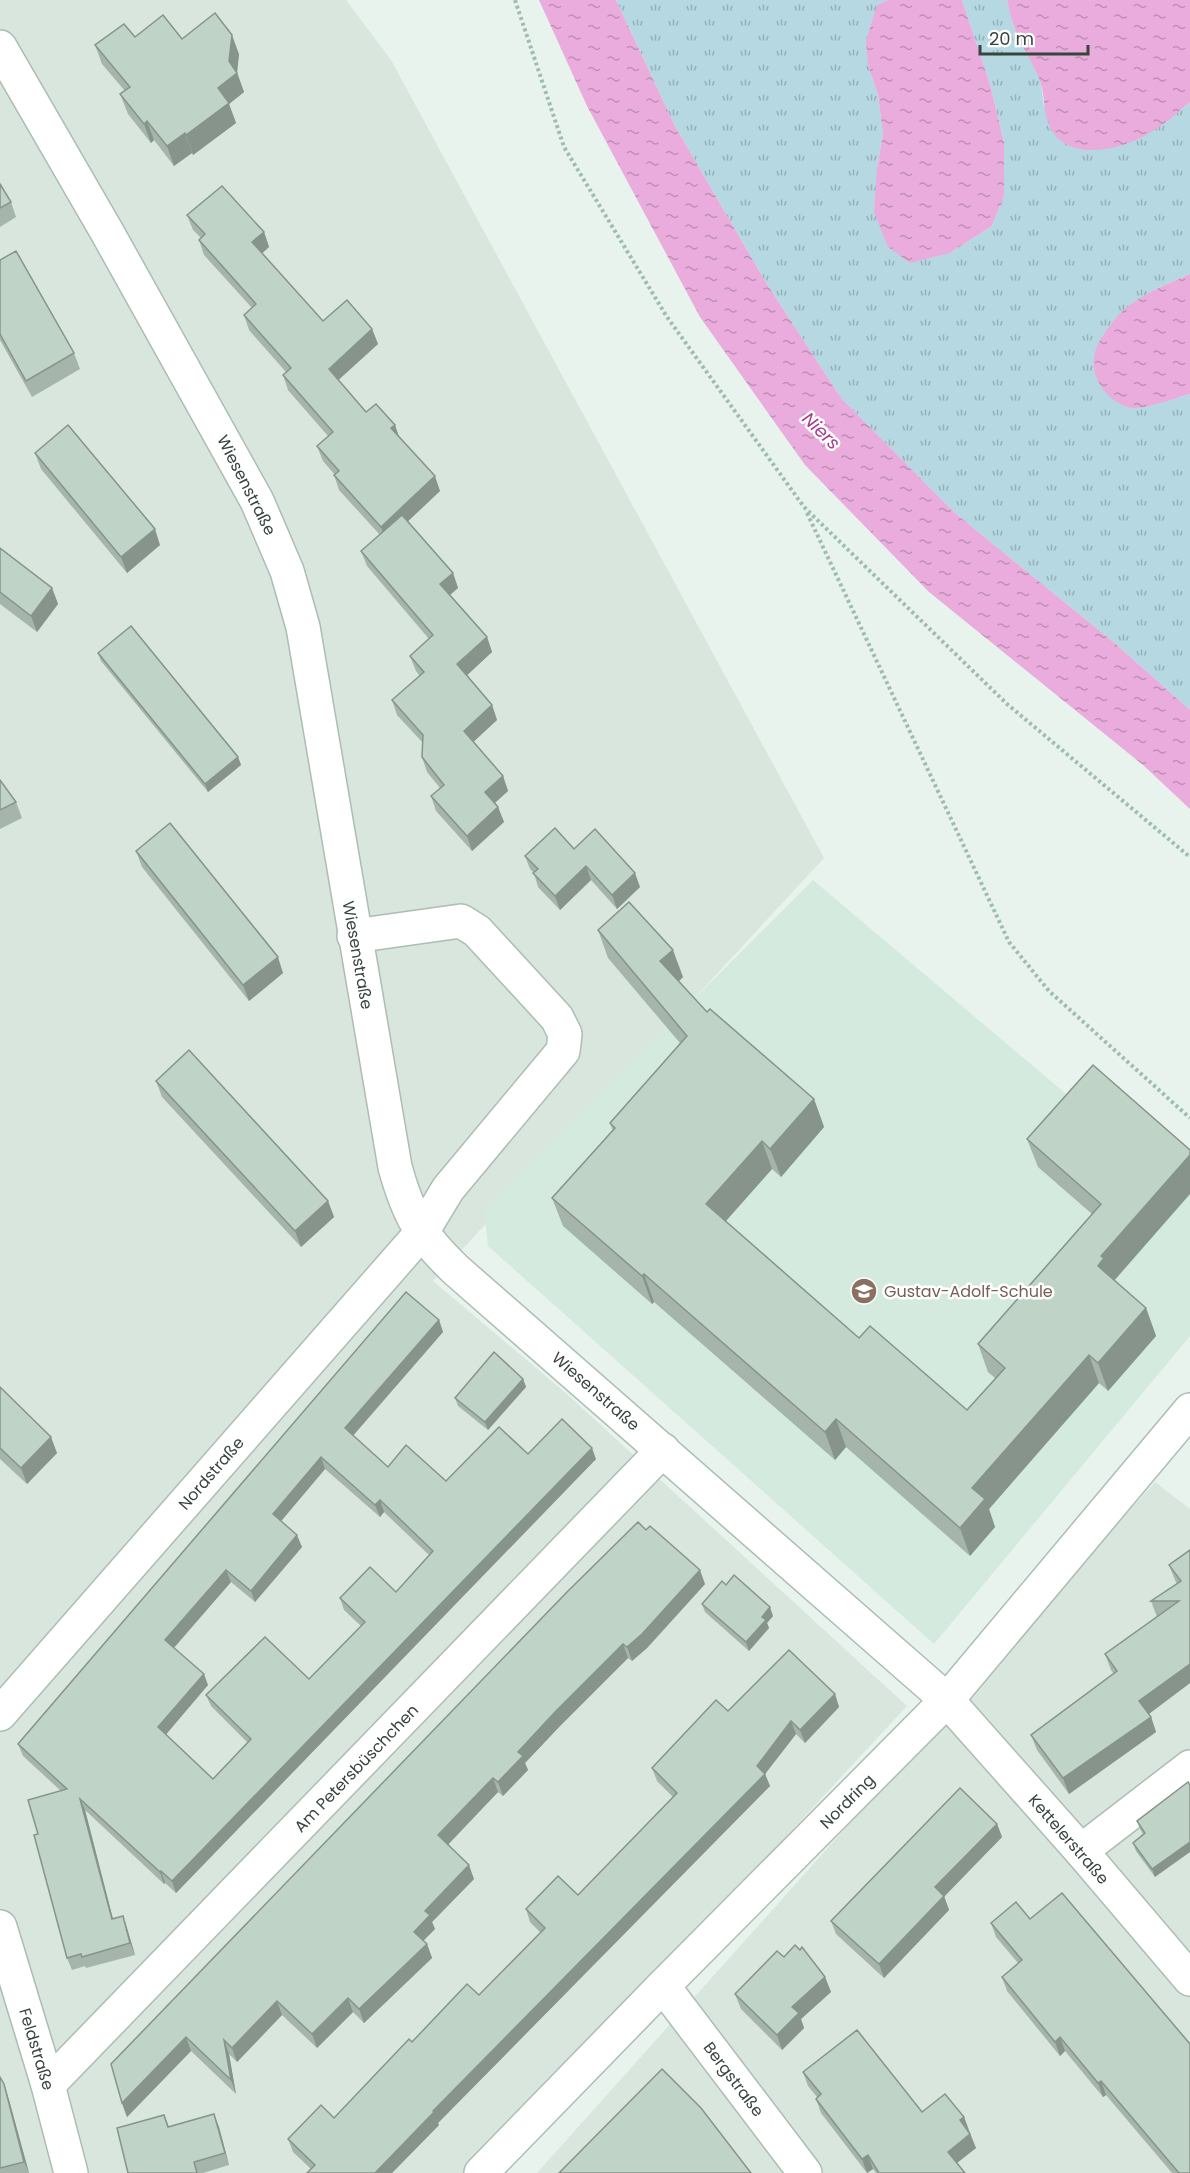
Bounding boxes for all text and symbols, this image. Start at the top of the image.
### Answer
scale bar [980,18,1088,56]
text: 20 m [989,26,1034,51]
water label: Niers [797,406,846,455]
street label: Wiesenstraße [211,431,282,539]
street label: Wiesenstraße [337,899,378,1011]
school or university icon: Gustav-Adolf-Schule [849,1276,879,1306]
place label: Gustav-Adolf-Schule [884,1280,1053,1303]
street label: Wiesenstraße [547,1347,645,1436]
street label: Nordstraße [173,1432,250,1515]
street label: Am Petersbüschchen [289,1699,424,1838]
street label: Nordring [815,1769,880,1834]
street label: Kettelerstraße [1023,1789,1114,1889]
street label: Feldstraße [13,2005,60,2093]
street label: Bergstraße [698,2037,769,2122]

